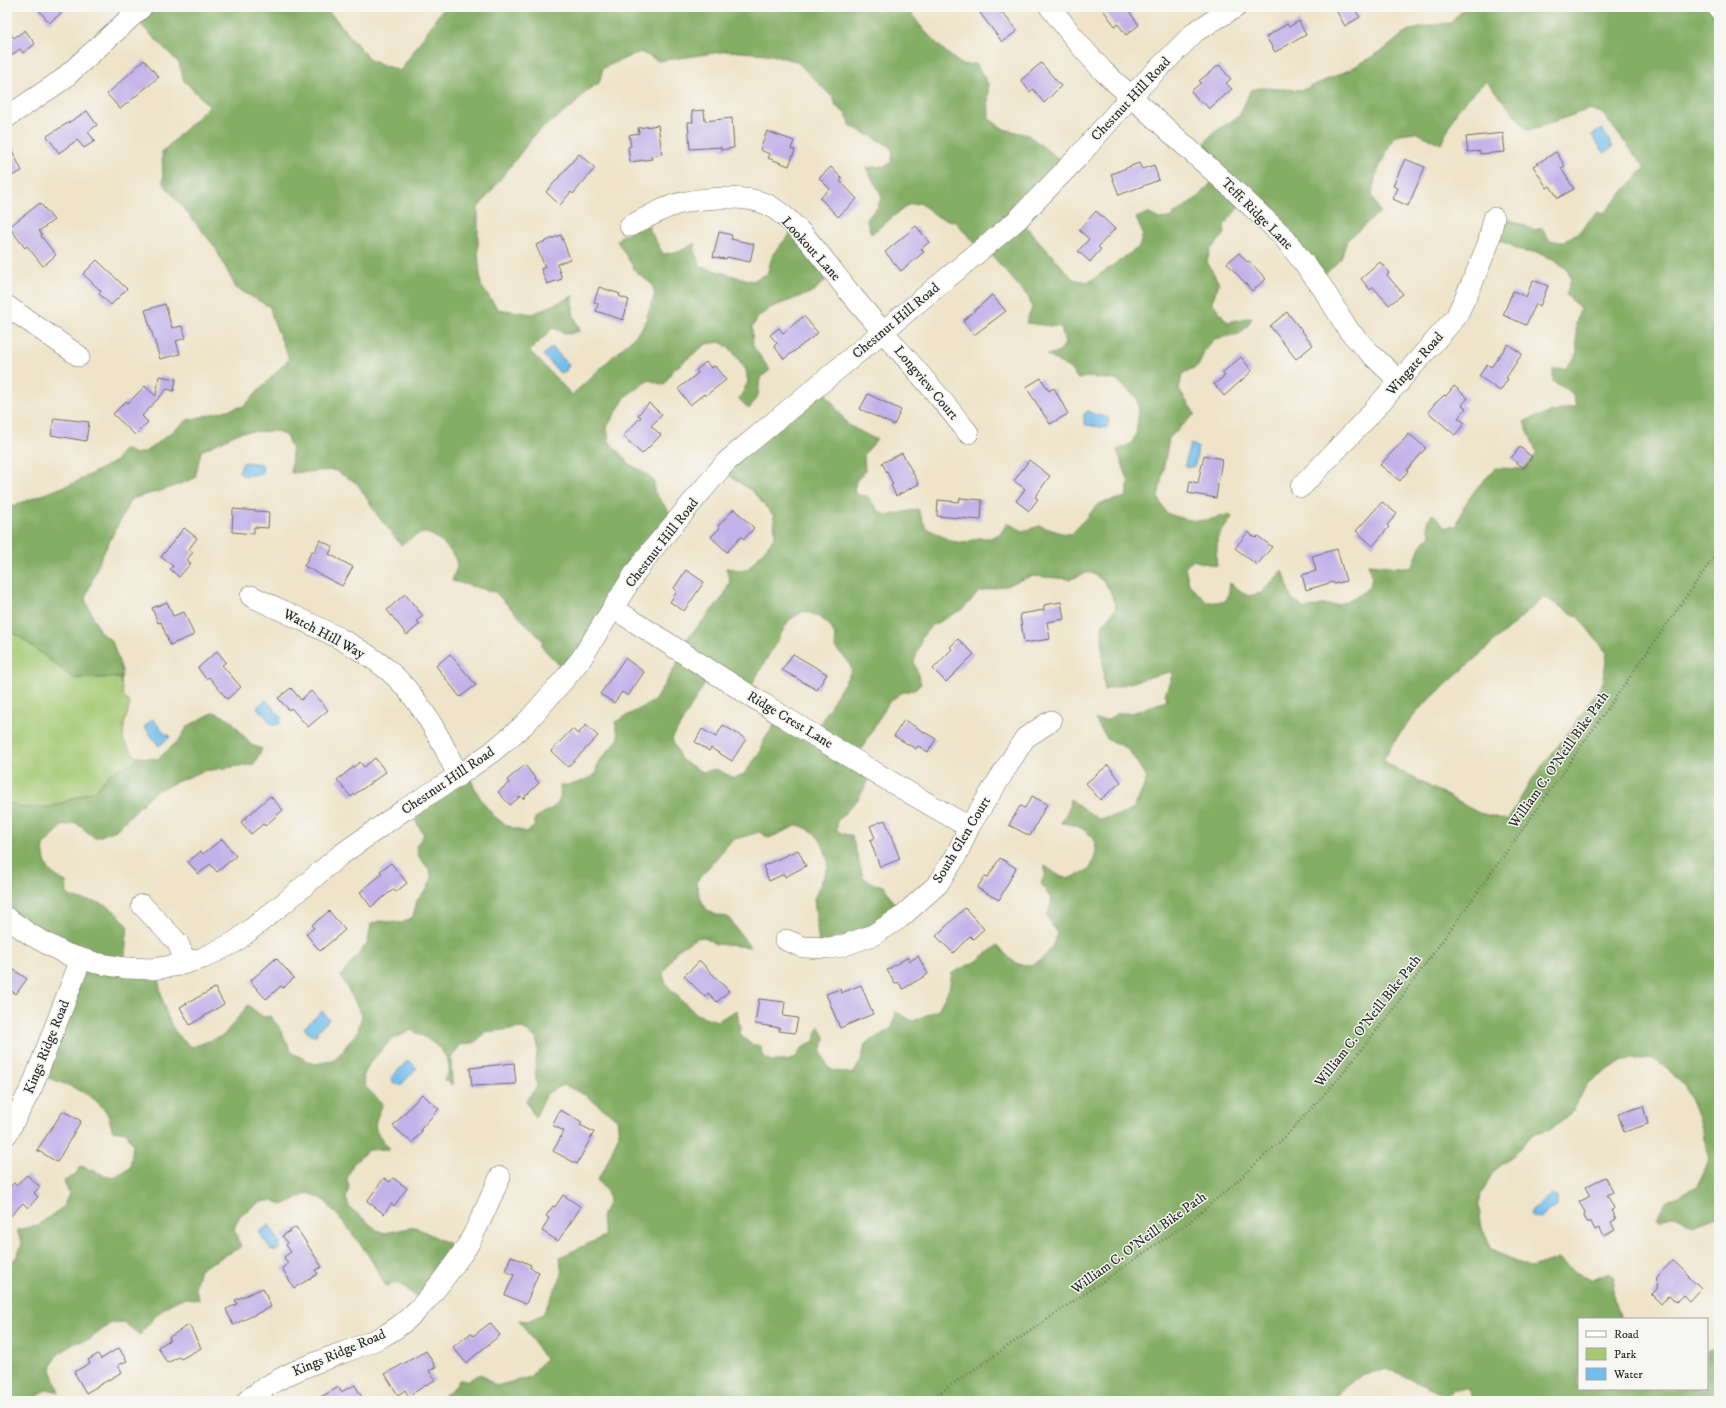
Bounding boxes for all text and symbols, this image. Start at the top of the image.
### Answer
street label: Chestnut Hill Road [1087,53,1175,145]
street label: Tefft Ridge Lane [1217,174,1297,254]
street label: Lookout Lane [777,213,845,285]
street label: Chestnut Hill Road [849,279,943,363]
street label: Wingate Road [1382,328,1448,400]
street label: Longview Court [890,342,963,424]
street label: Chestnut Hill Road [621,495,703,591]
street label: Watch Hill Way [279,604,368,663]
street label: Ridge Crest Lane [744,687,836,753]
street label: William C. O'Neill Bike Path [1504,688,1613,833]
street label: Chestnut Hill Road [398,743,498,819]
street label: South Glen Court [929,793,995,887]
street label: William C. O'Neill Bike Path [1310,951,1426,1092]
street label: Kings Ridge Road [20,997,74,1097]
street label: William C. O'Neill Bike Path [1067,1187,1211,1299]
legend [1578,1318,1708,1390]
street label: Kings Ridge Road [290,1325,388,1381]
text: Road [1614,1327,1639,1342]
text: Park [1614,1347,1636,1362]
text: Water [1613,1367,1643,1382]

